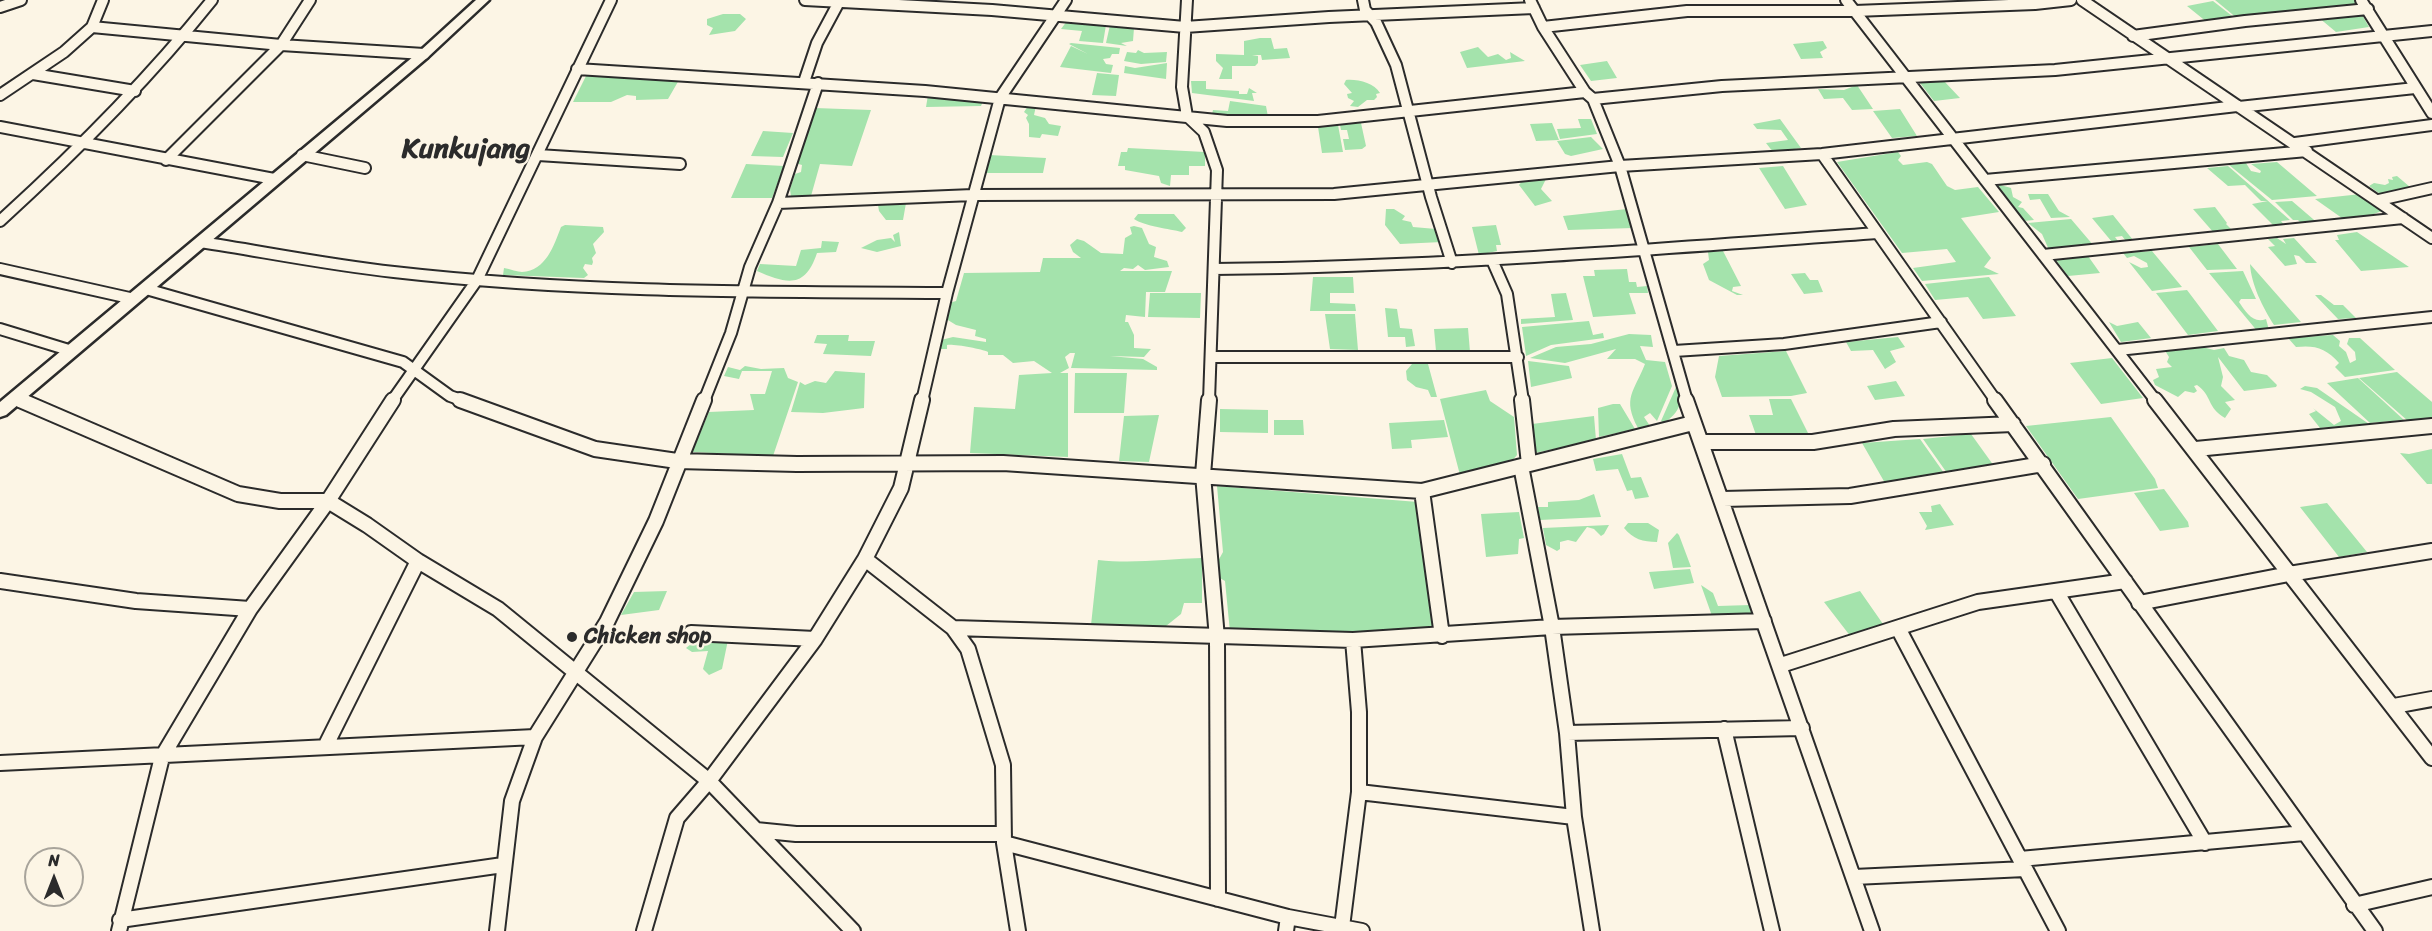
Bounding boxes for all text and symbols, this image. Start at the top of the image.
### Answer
district label: Kunkujang [402,133,530,167]
place label: Chicken shop [584,624,711,650]
marker: Chicken shop [565,630,579,644]
text: N [48,846,60,875]
north arrow [24,847,84,907]

